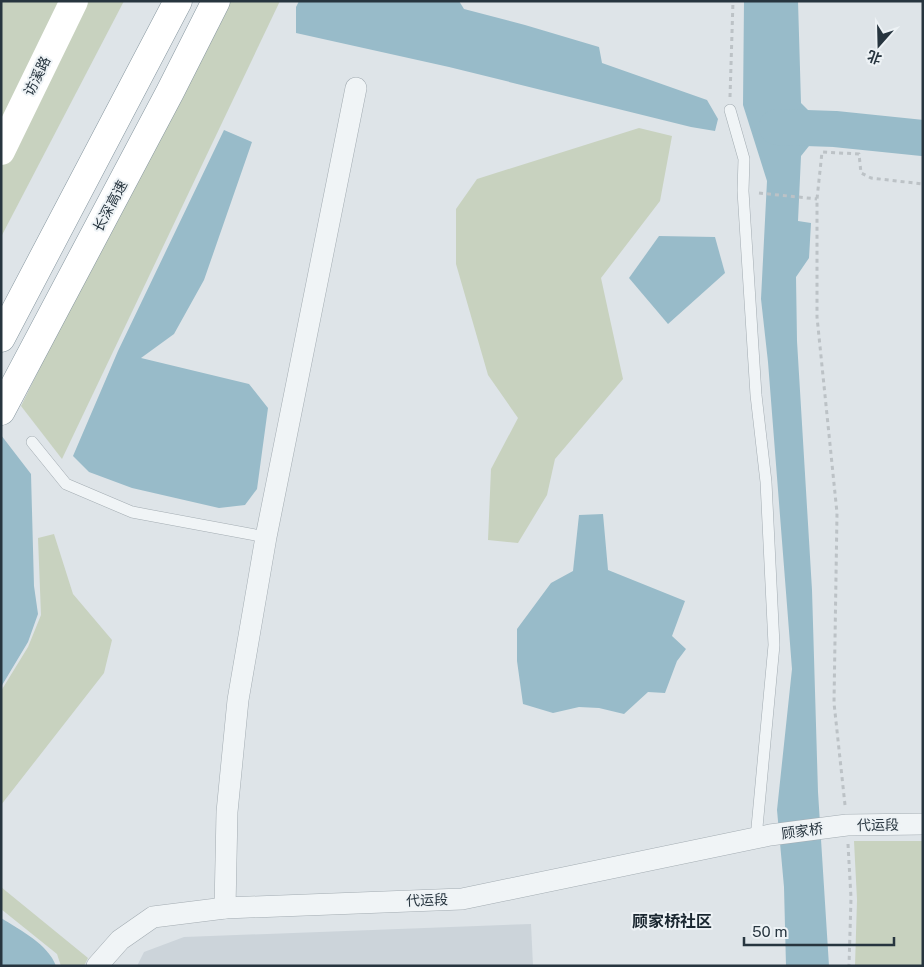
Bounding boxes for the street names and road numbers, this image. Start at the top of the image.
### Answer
street label: 访溪路 [21,54,53,98]
street label: 长深高速 [90,178,130,234]
street label: 代运段 [857,817,899,833]
street label: 顾家桥 [780,820,824,842]
street label: 代运段 [406,891,448,909]

